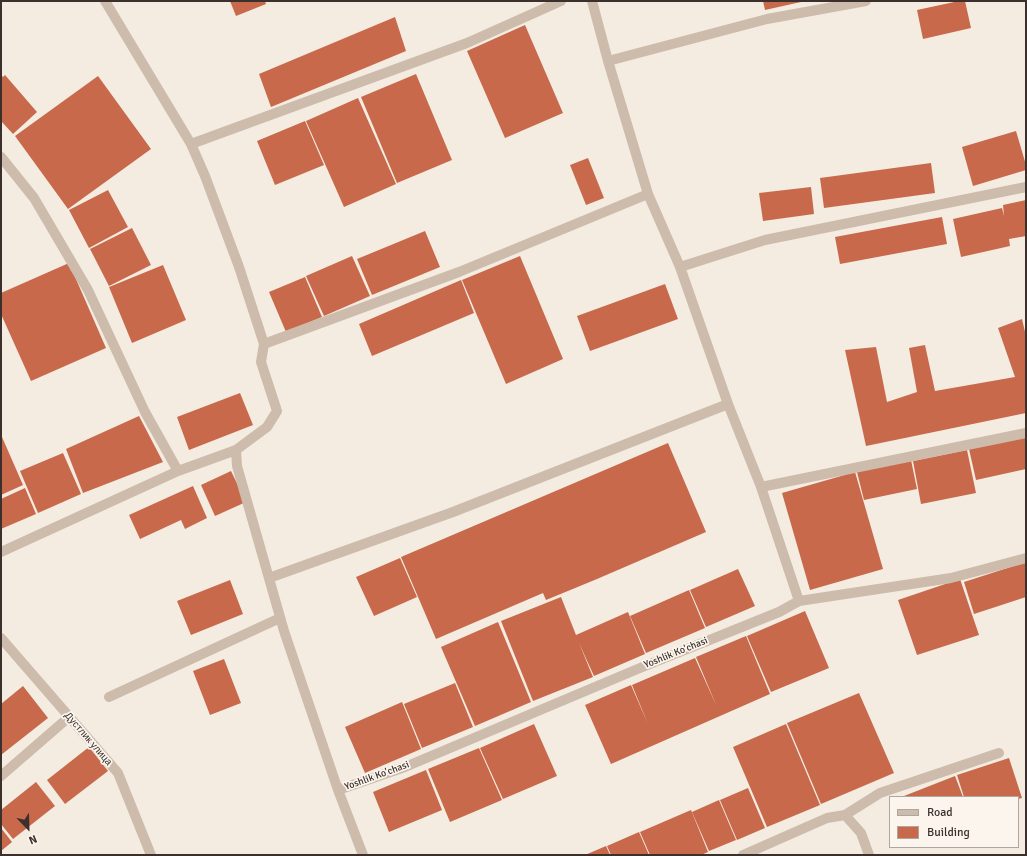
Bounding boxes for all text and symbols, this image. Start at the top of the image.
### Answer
street label: Yoshlik Ko'chasi [642,635,710,671]
street label: Дустлик улица [62,710,114,768]
street label: Yoshlik Ko'chasi [343,759,411,793]
legend [889,796,1019,848]
text: Road [927,805,953,820]
north arrow [8,808,48,848]
text: Building [927,825,970,840]
text: N [27,832,39,847]

